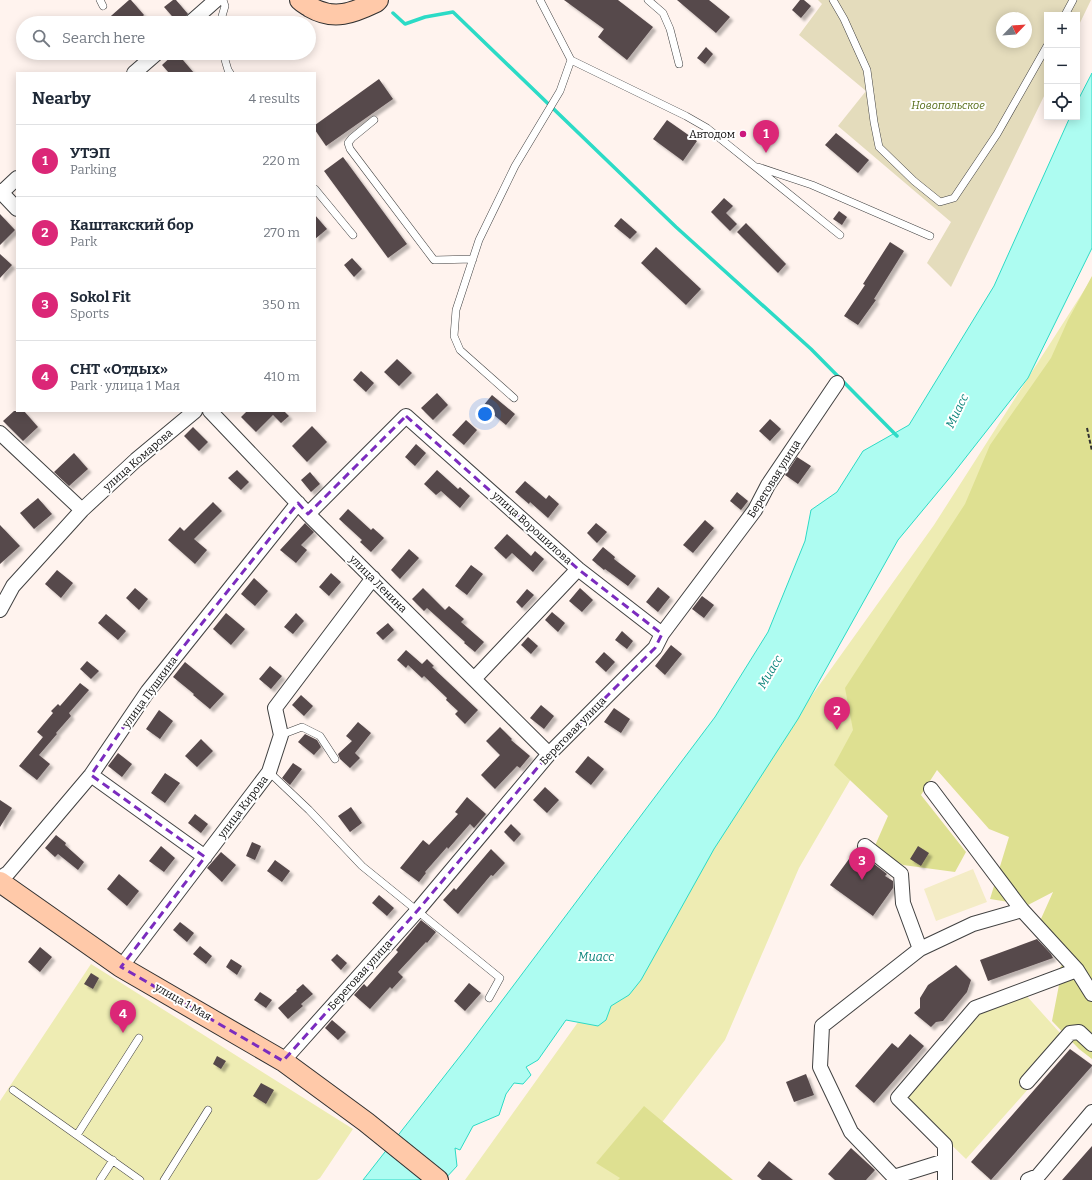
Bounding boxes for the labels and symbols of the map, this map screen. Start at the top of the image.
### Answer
north arrow [996,12,1032,48]
park label: Новопольское [911,99,985,112]
pin: 1 [753,120,779,153]
place label: Автодом [689,128,735,141]
marker: Автодом [738,129,748,139]
water label: Миасс [943,392,971,430]
your location [475,404,495,424]
street label: улица Комарова [100,426,175,494]
street label: Береговая улица [745,438,803,520]
street label: улица Ворошилова [489,488,575,567]
street label: улица Ленина [346,552,409,615]
water label: Миасс [755,653,785,691]
street label: улица Пушкина [119,654,180,731]
street label: Береговая улица [537,694,609,768]
pin: 2 [824,697,850,730]
street label: улица Кирова [215,773,271,842]
pin: 3 [849,847,875,880]
street label: Береговая улица [325,937,395,1013]
water label: Миасс [578,950,614,964]
street label: улица 1 Мая [152,980,214,1023]
pin: 4 [110,1000,136,1033]

